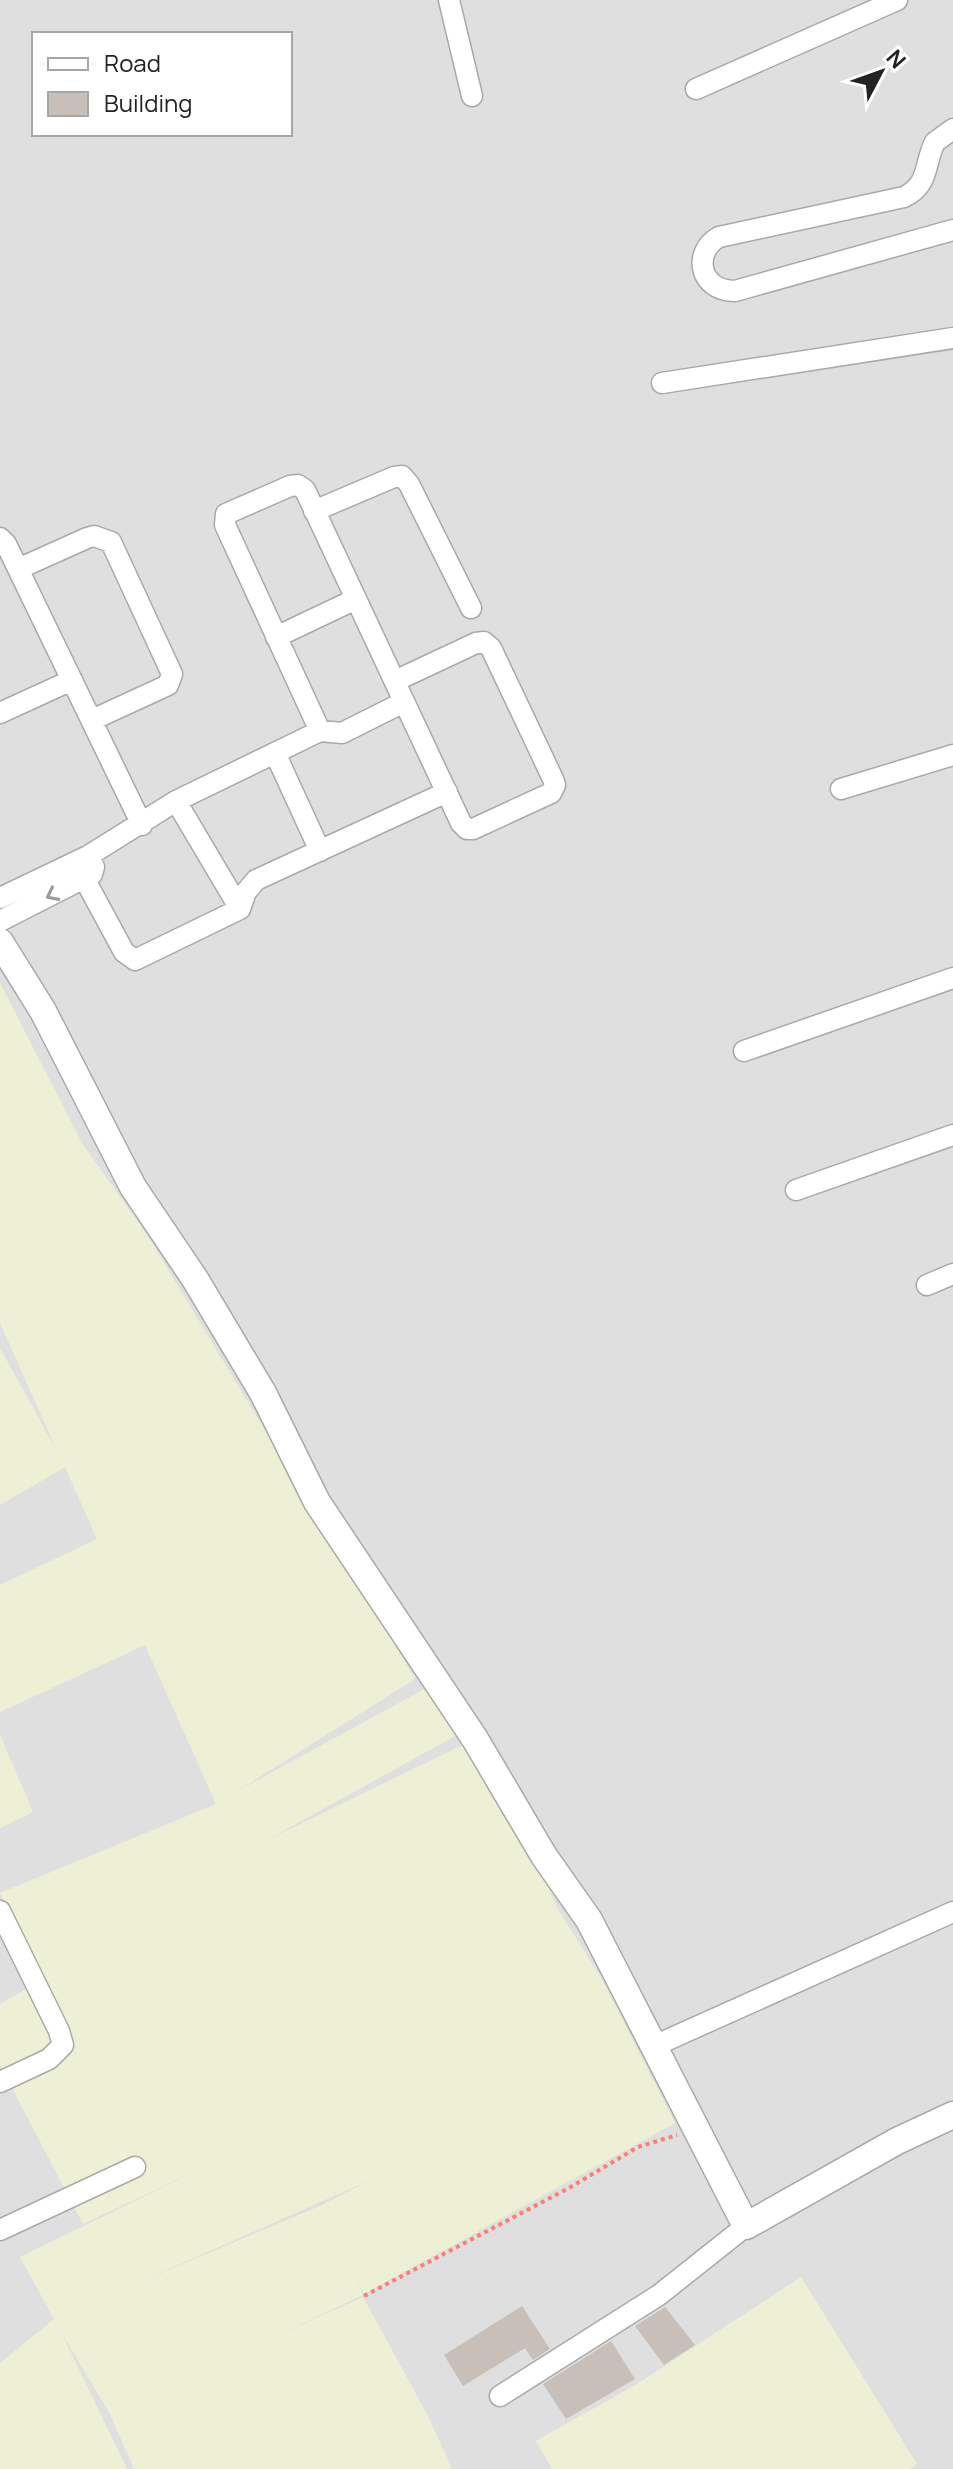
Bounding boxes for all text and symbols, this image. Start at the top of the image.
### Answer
legend [32,32,292,136]
north arrow [841,32,921,112]
text: N [880,43,913,75]
text: Road [104,46,161,79]
text: Building [104,86,192,119]
one-way arrow [45,885,60,900]

